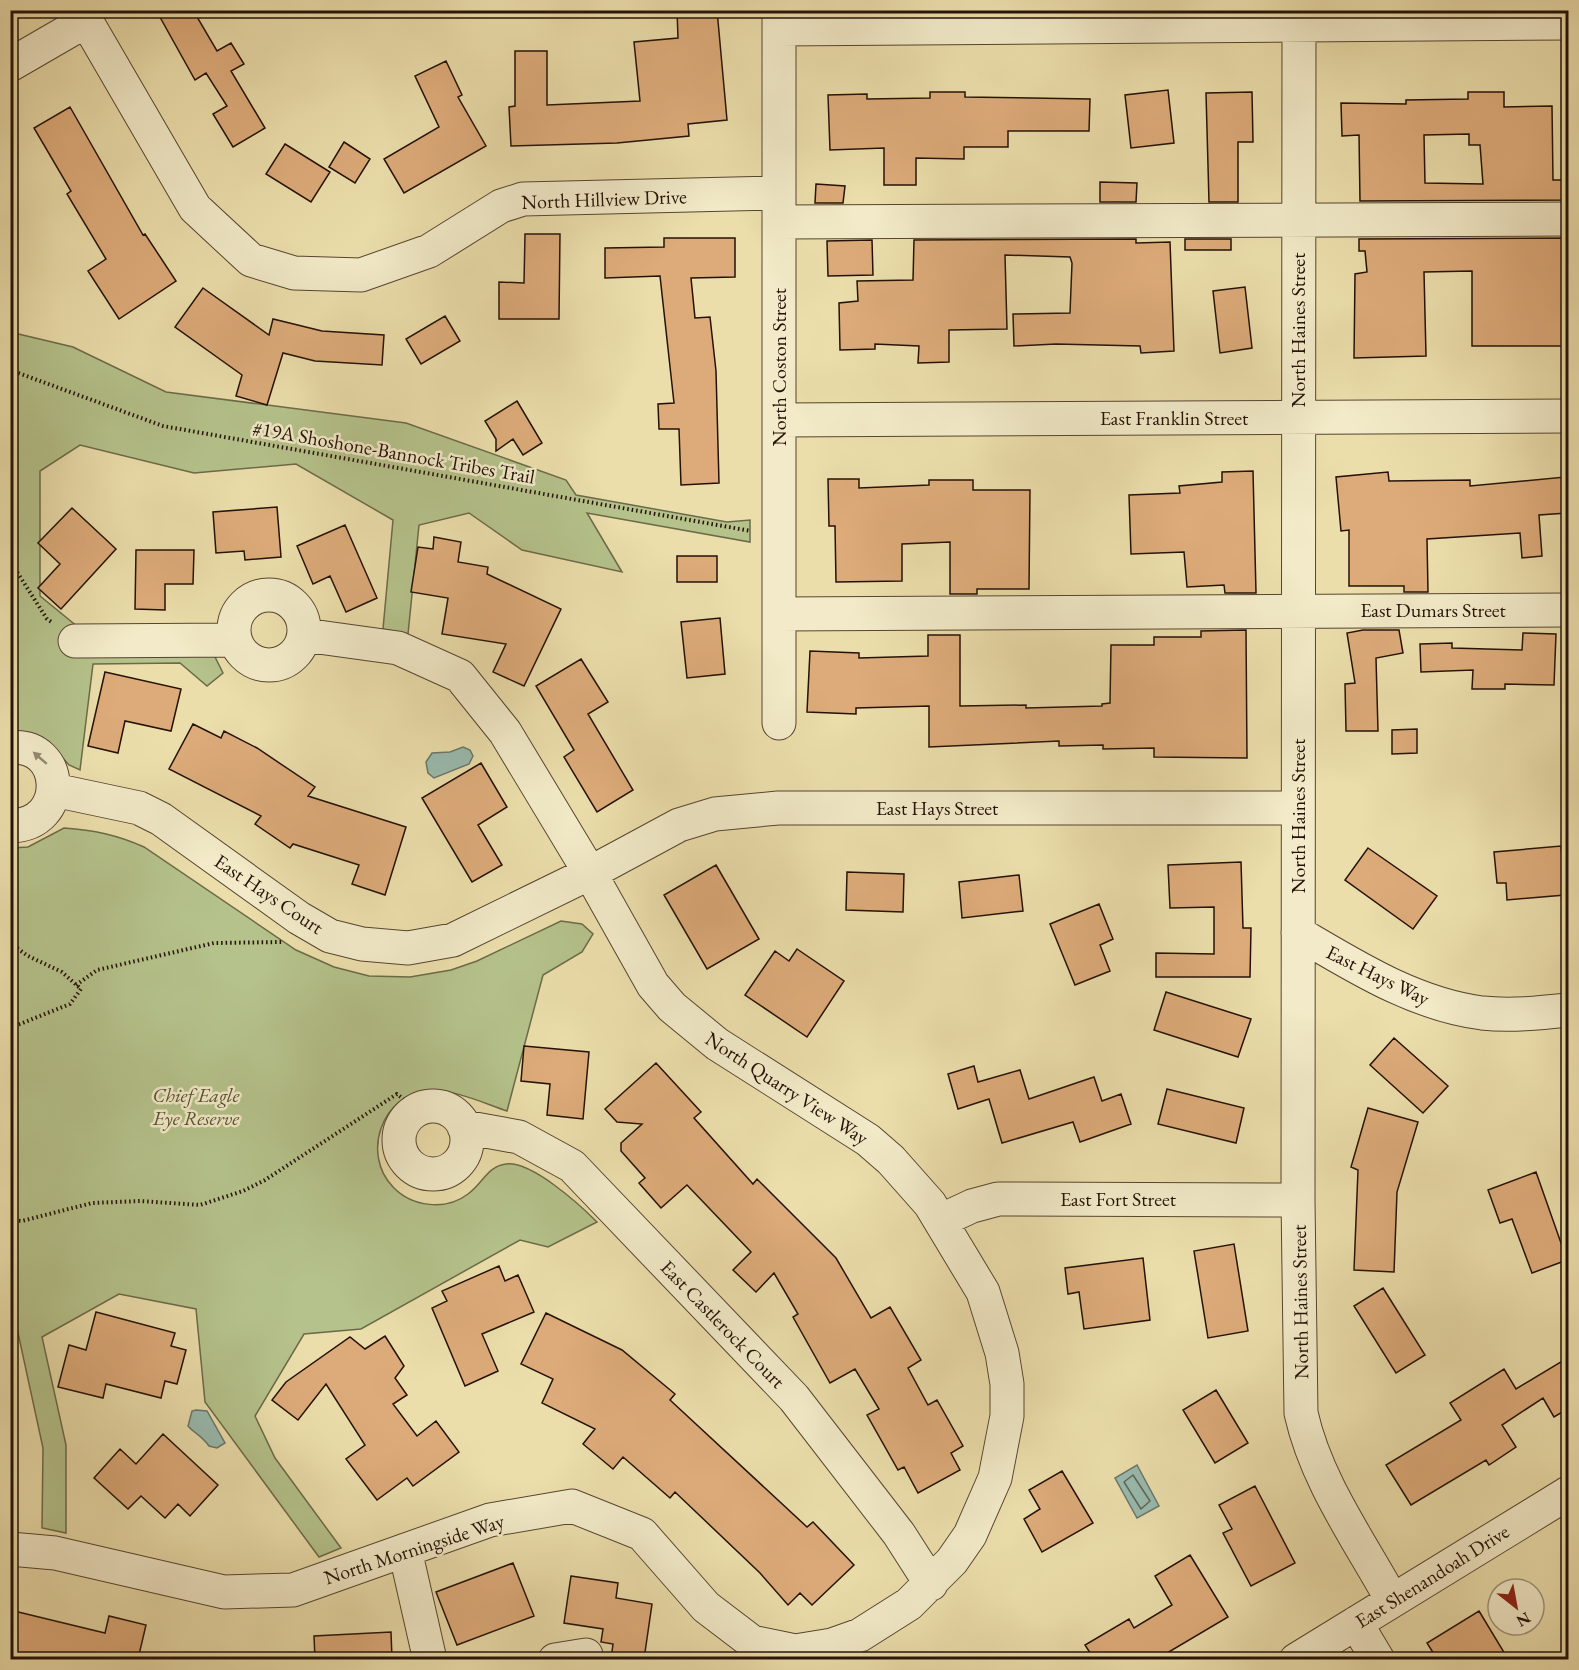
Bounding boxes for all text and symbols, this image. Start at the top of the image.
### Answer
street label: North Hillview Drive [521,183,687,215]
street label: North Haines Street [1285,252,1311,407]
street label: North Coston Street [766,287,792,446]
street label: East Franklin Street [1100,405,1249,431]
street label: #19A Shoshone-Bannock Tribes Trail [251,414,537,490]
street label: East Dumars Street [1360,597,1507,623]
street label: North Haines Street [1285,738,1311,893]
one-way arrow [32,751,47,765]
street label: East Hays Street [876,795,999,821]
street label: East Hays Court [209,848,329,940]
street label: East Hays Way [1322,939,1434,1011]
street label: North Quarry View Way [701,1026,874,1151]
park label: Chief Eagle Eye Reserve [152,1082,240,1131]
street label: East Fort Street [1060,1186,1177,1212]
street label: North Haines Street [1286,1224,1314,1380]
street label: East Castlerock Court [655,1254,791,1394]
street label: North Morningside Way [321,1508,508,1590]
street label: East Shenandoah Drive [1350,1518,1514,1634]
north arrow [1486,1577,1546,1637]
text: N [1512,1607,1534,1632]

